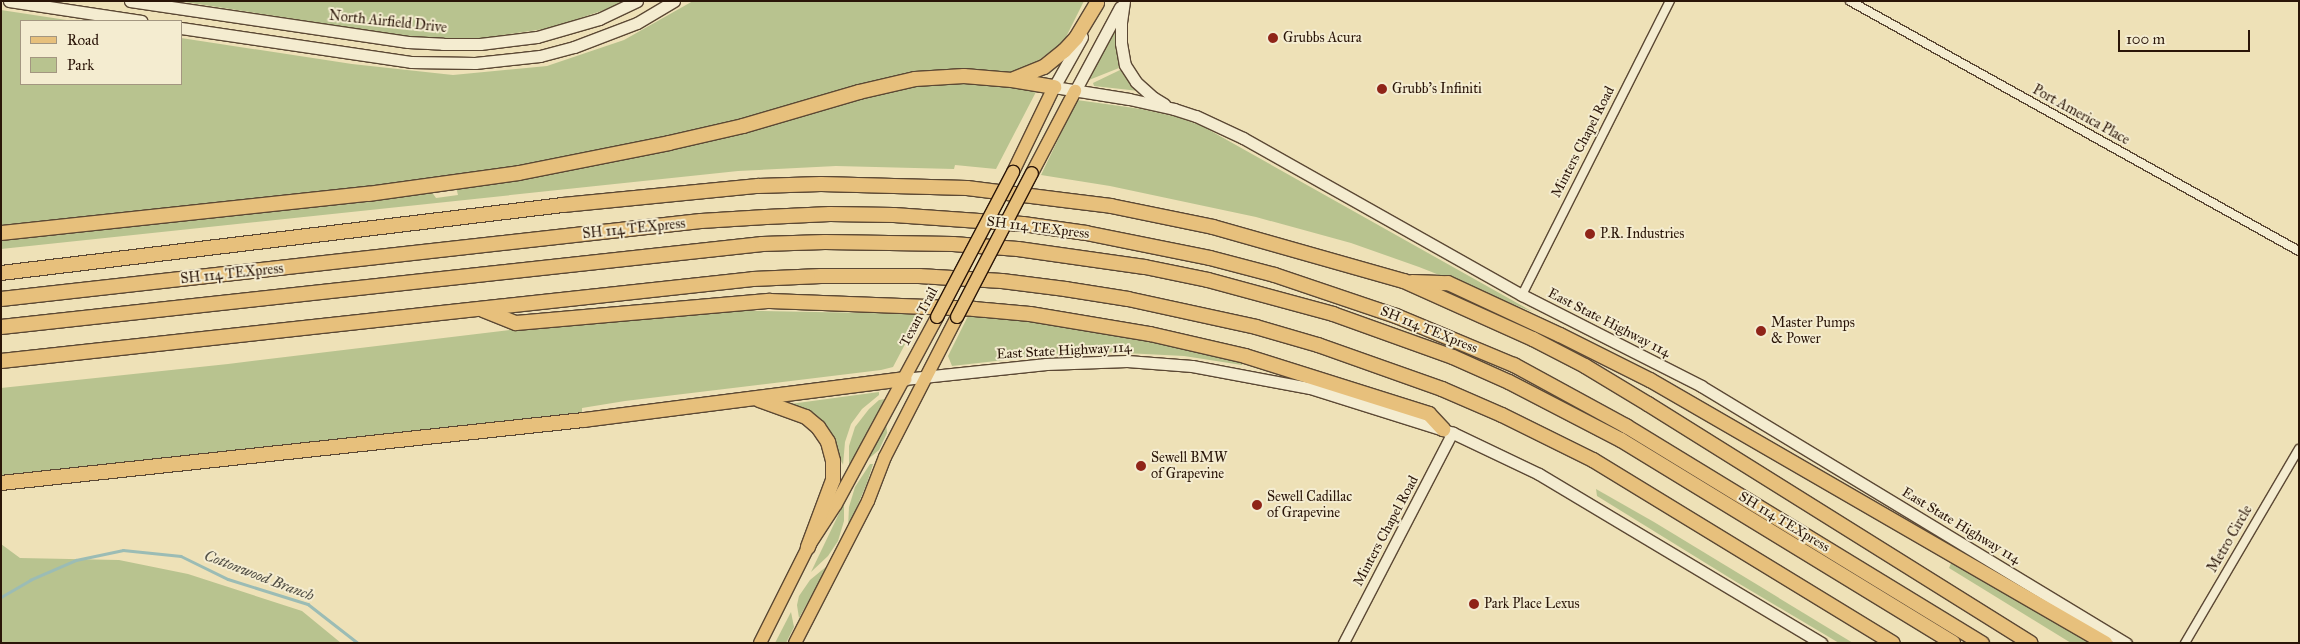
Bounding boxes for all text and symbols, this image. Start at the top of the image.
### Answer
street label: North Airfield Drive [328,7,448,37]
legend [20,20,182,85]
scale bar [2120,20,2252,52]
place label: Grubbs Acura [1283,30,1362,46]
text: 100 m [2126,30,2165,48]
text: Road [67,31,99,49]
marker: Grubbs Acura [1267,32,1279,44]
text: Park [67,56,94,74]
place label: Grubb's Infiniti [1392,81,1482,97]
street label: Port America Place [2030,81,2132,149]
marker: Grubb's Infiniti [1376,83,1388,95]
street label: Minters Chapel Road [1548,84,1618,200]
street label: SH 114 TEXpress [986,213,1090,243]
street label: SH 114 TEXpress [582,215,686,243]
place label: P.R. Industries [1600,226,1684,242]
marker: P.R. Industries [1584,228,1596,240]
street label: SH 114 TEXpress [180,260,284,288]
street label: Texan Trail [896,284,942,350]
street label: East State Highway 114 [1545,285,1673,361]
street label: SH 114 TEXpress [1378,303,1480,357]
place label: Master Pumps & Power [1771,315,1855,348]
marker: Master Pumps & Power [1755,325,1767,337]
street label: East State Highway 114 [996,339,1132,363]
place label: Sewell BMW of Grapevine [1151,450,1227,482]
marker: Sewell BMW of Grapevine [1135,460,1147,472]
street label: Minters Chapel Road [1350,473,1422,589]
street label: East State Highway 114 [1899,484,2023,568]
street label: SH 114 TEXpress [1735,488,1833,556]
place label: Sewell Cadillac of Grapevine [1267,489,1352,522]
marker: Sewell Cadillac of Grapevine [1251,499,1263,511]
street label: Metro Circle [2204,503,2256,575]
water label: Cottonwood Branch [202,547,316,605]
place label: Park Place Lexus [1484,596,1580,612]
marker: Park Place Lexus [1468,598,1480,610]

